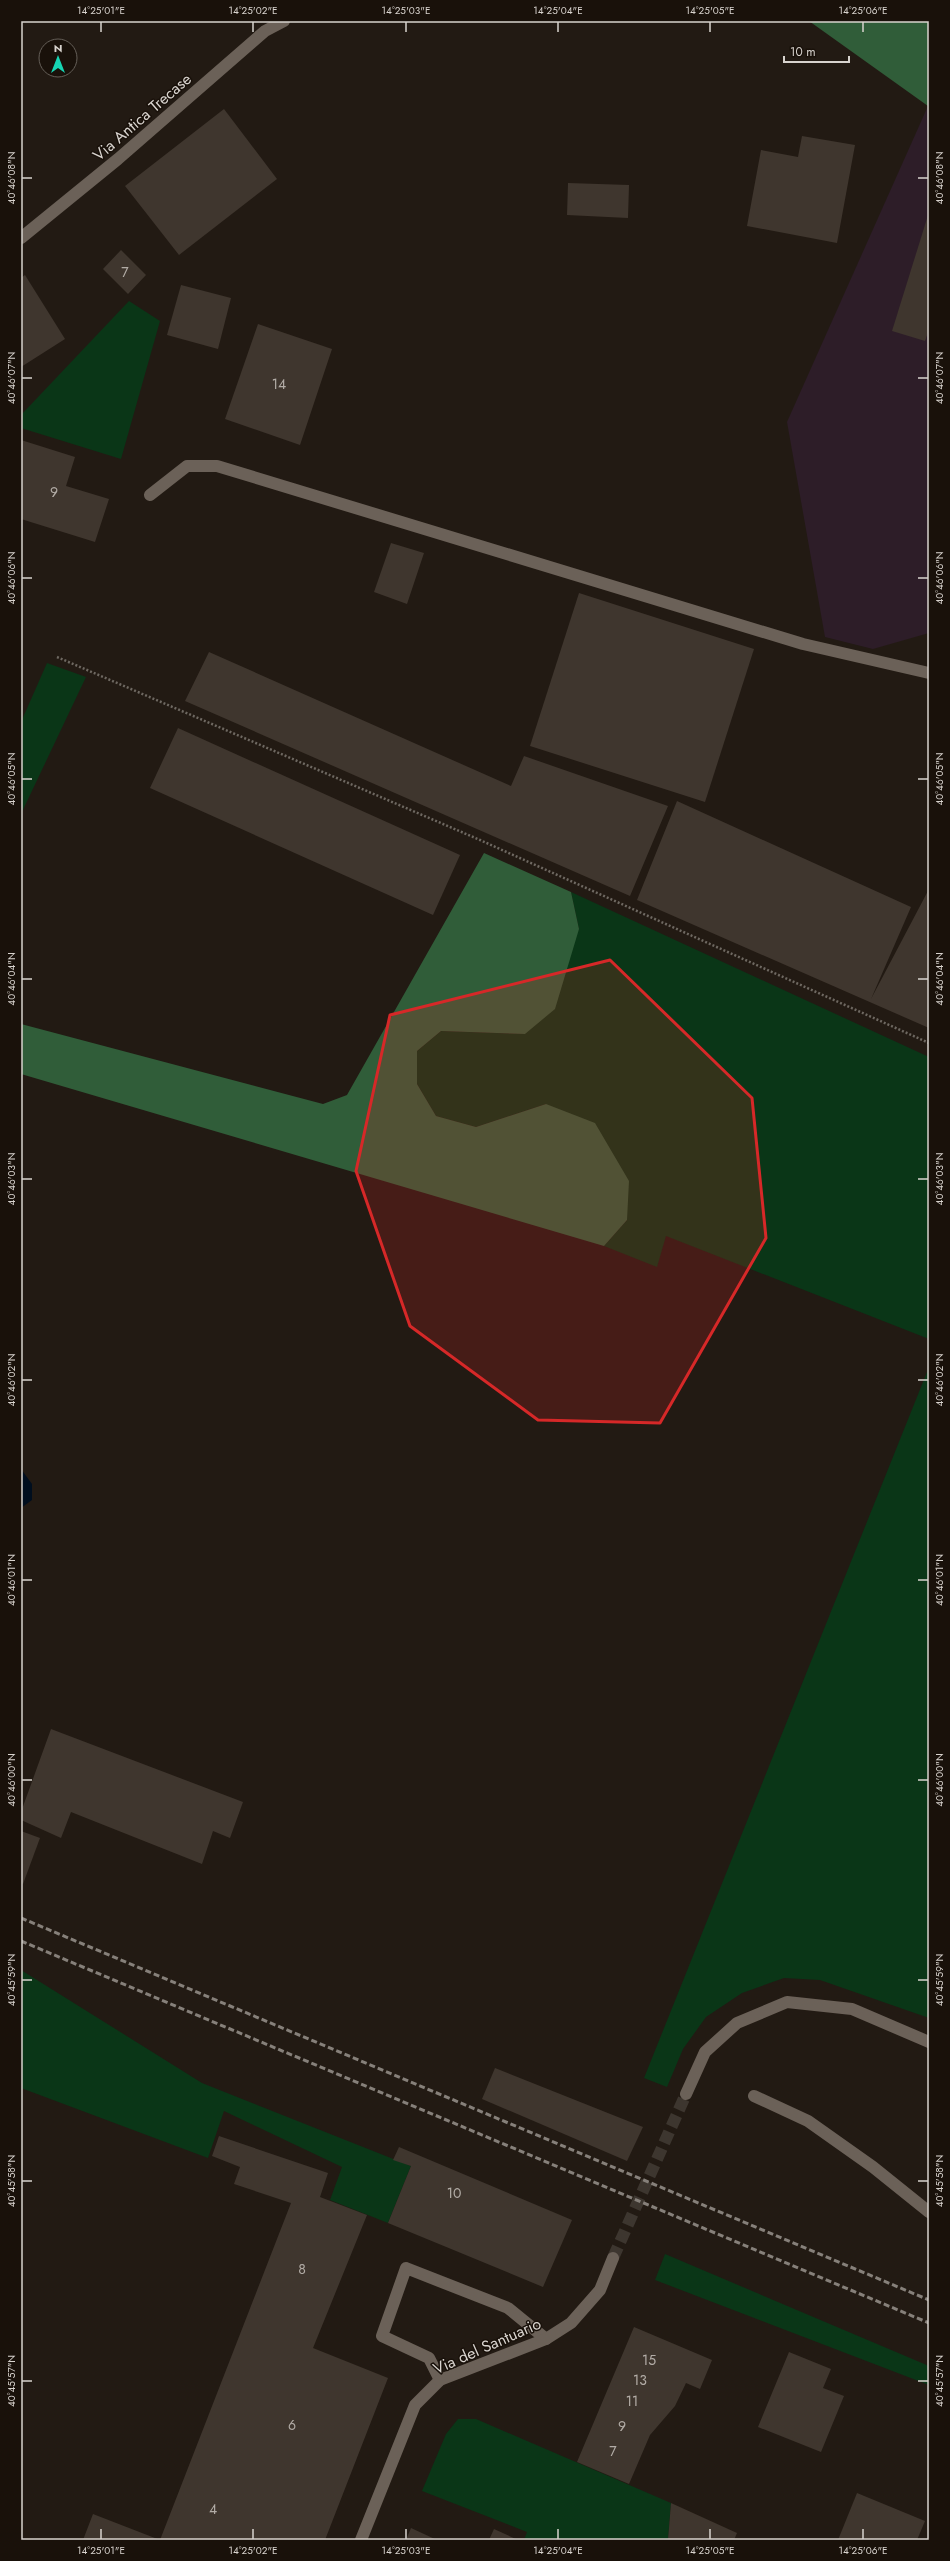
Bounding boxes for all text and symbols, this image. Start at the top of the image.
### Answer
text: 14°25'01"E [77,3,125,18]
text: 14°25'02"E [228,3,278,18]
text: 14°25'03"E [382,3,430,18]
text: 14°25'04"E [533,3,583,18]
text: 14°25'05"E [685,3,735,18]
text: 14°25'06"E [838,3,888,18]
north arrow [38,38,78,78]
scale bar [784,38,849,64]
text: N [54,40,62,56]
text: 10 m [790,43,816,61]
street label: Via Antica Trecase [88,68,196,166]
text: 40°46'08"N [4,152,19,204]
text: 40°46'08"N [932,152,947,204]
house number: 7 [121,262,129,282]
text: 40°46'07"N [4,352,19,404]
text: 40°46'07"N [932,352,947,404]
house number: 14 [272,374,286,394]
house number: 9 [50,482,58,502]
text: 40°46'06"N [4,551,19,605]
text: 40°46'06"N [932,551,947,605]
text: 40°46'05"N [4,752,19,806]
text: 40°46'05"N [932,752,947,806]
text: 40°46'04"N [4,952,19,1006]
text: 40°46'04"N [932,952,947,1006]
text: 40°46'03"N [4,1153,19,1205]
text: 40°46'03"N [932,1153,947,1205]
text: 40°46'02"N [4,1353,19,1407]
text: 40°46'02"N [932,1353,947,1407]
text: 40°46'01"N [4,1554,19,1606]
text: 40°46'01"N [932,1554,947,1606]
text: 40°46'00"N [4,1753,19,1807]
text: 40°46'00"N [932,1753,947,1807]
text: 40°45'59"N [4,1954,19,2006]
text: 40°45'59"N [932,1954,947,2006]
text: 40°45'58"N [4,2155,19,2207]
text: 40°45'58"N [932,2155,947,2207]
house number: 10 [447,2183,461,2203]
house number: 8 [298,2259,306,2279]
street label: Via del Santuario [429,2312,545,2380]
house number: 15 [642,2350,656,2370]
text: 40°45'57"N [4,2355,19,2407]
text: 40°45'57"N [932,2355,947,2407]
house number: 13 [633,2370,647,2390]
house number: 11 [626,2391,638,2411]
house number: 6 [288,2415,296,2435]
house number: 9 [618,2416,626,2436]
house number: 7 [609,2441,617,2461]
house number: 4 [209,2499,217,2519]
text: 14°25'01"E [77,2543,125,2558]
text: 14°25'02"E [228,2543,278,2558]
text: 14°25'03"E [382,2543,430,2558]
text: 14°25'04"E [533,2543,583,2558]
text: 14°25'05"E [685,2543,735,2558]
text: 14°25'06"E [838,2543,888,2558]

